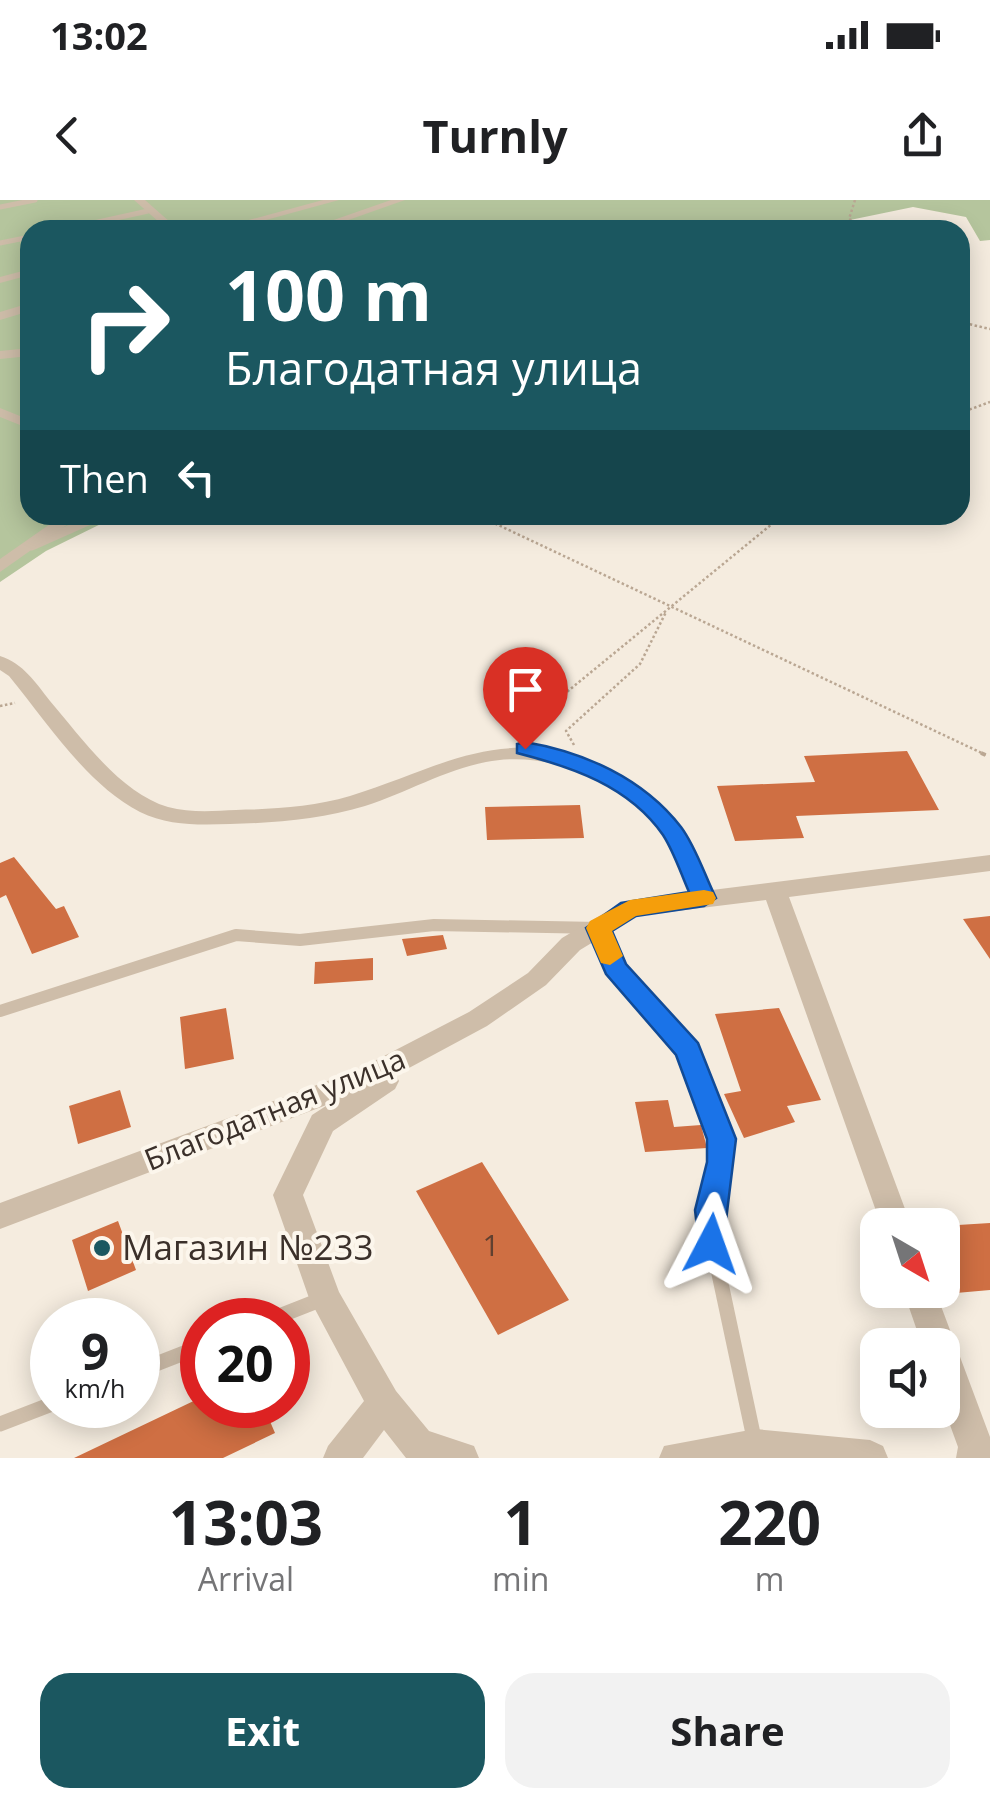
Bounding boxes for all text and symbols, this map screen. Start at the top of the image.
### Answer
text: 13:02 [50,9,148,61]
text: Turnly [423,105,567,166]
icon: back [40,108,95,163]
icon: share [895,108,950,163]
text: 100 m [225,246,432,342]
icon: right [60,260,190,390]
text: Благодатная улица [225,337,642,398]
icon: left [169,450,224,505]
text: Then [60,452,149,504]
pin [483,647,568,750]
icon: arrive [498,662,553,717]
street label: Благодатная улица [138,1038,411,1180]
position arrow [659,1192,763,1296]
north arrow [860,1208,960,1308]
map controls [860,1208,960,1428]
place label: Магазин №233 [122,1223,374,1270]
house number: 1 [482,1224,500,1265]
marker: Магазин №233 [91,1237,113,1259]
speed limit sign: 20 [180,1298,310,1428]
text: 9 [81,1317,109,1385]
button: sound [860,1328,960,1428]
text: km/h [65,1371,125,1405]
text: 13:03 [169,1481,323,1563]
text: 1 [504,1481,538,1563]
text: 220 [718,1481,821,1563]
text: Arrival [198,1557,294,1600]
text: min [492,1557,549,1600]
text: m [755,1557,784,1600]
button: Exit [40,1673,485,1788]
button: Share [505,1673,950,1788]

